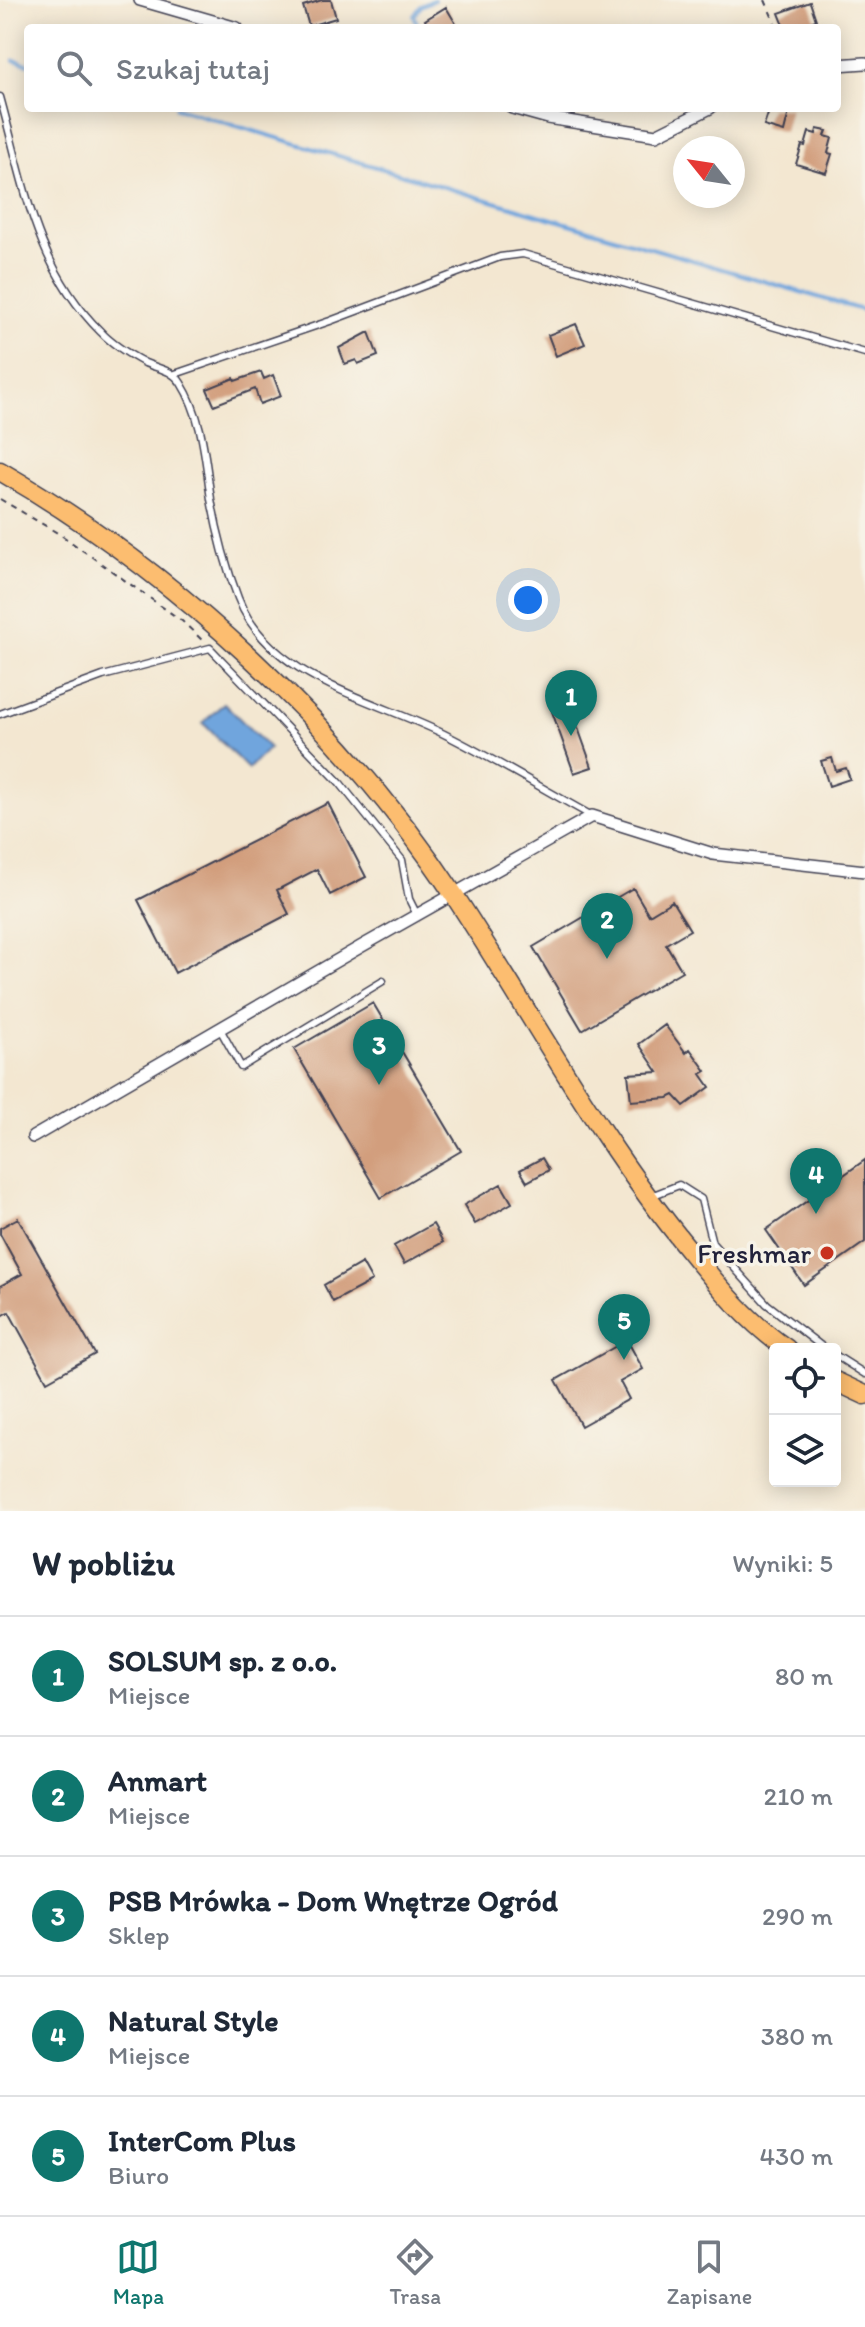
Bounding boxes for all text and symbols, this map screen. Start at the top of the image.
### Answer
search box [24,24,841,112]
icon: search [52,46,96,90]
text: Szukaj tutaj [116,50,270,87]
north arrow [673,136,745,208]
your location [508,580,548,620]
pin: 1 [545,670,597,736]
pin: 2 [581,893,633,959]
pin: 3 [353,1019,405,1085]
pin: 4 [790,1148,842,1214]
place label: Freshmar [697,1236,811,1270]
marker: Freshmar [818,1244,836,1262]
pin: 5 [598,1294,650,1360]
map controls [769,1343,841,1487]
button: locate [769,1343,841,1415]
button: layers [769,1415,841,1487]
text: W pobliżu [32,1543,175,1584]
text: Wyniki: 5 [732,1547,833,1579]
text: SOLSUM sp. z o.o. [108,1642,337,1679]
text: 1 [52,1660,64,1692]
text: 80 m [775,1660,833,1692]
text: Miejsce [108,1679,190,1711]
text: Anmart [108,1762,207,1799]
text: 2 [51,1780,65,1812]
text: 210 m [764,1780,833,1812]
text: Miejsce [108,1799,190,1831]
text: PSB Mrówka - Dom Wnętrze Ogród [108,1882,558,1919]
text: 3 [51,1900,65,1932]
text: 290 m [762,1900,833,1932]
text: Sklep [108,1919,170,1951]
text: Natural Style [108,2002,279,2039]
text: 4 [50,2020,66,2052]
text: 380 m [761,2020,833,2052]
text: Miejsce [108,2039,190,2071]
text: InterCom Plus [108,2122,296,2159]
text: 5 [51,2140,65,2172]
text: 430 m [759,2140,833,2172]
text: Biuro [108,2159,169,2191]
tab: Mapa [113,2235,164,2310]
tab: Trasa [390,2235,441,2310]
tab: Zapisane [667,2235,752,2310]

